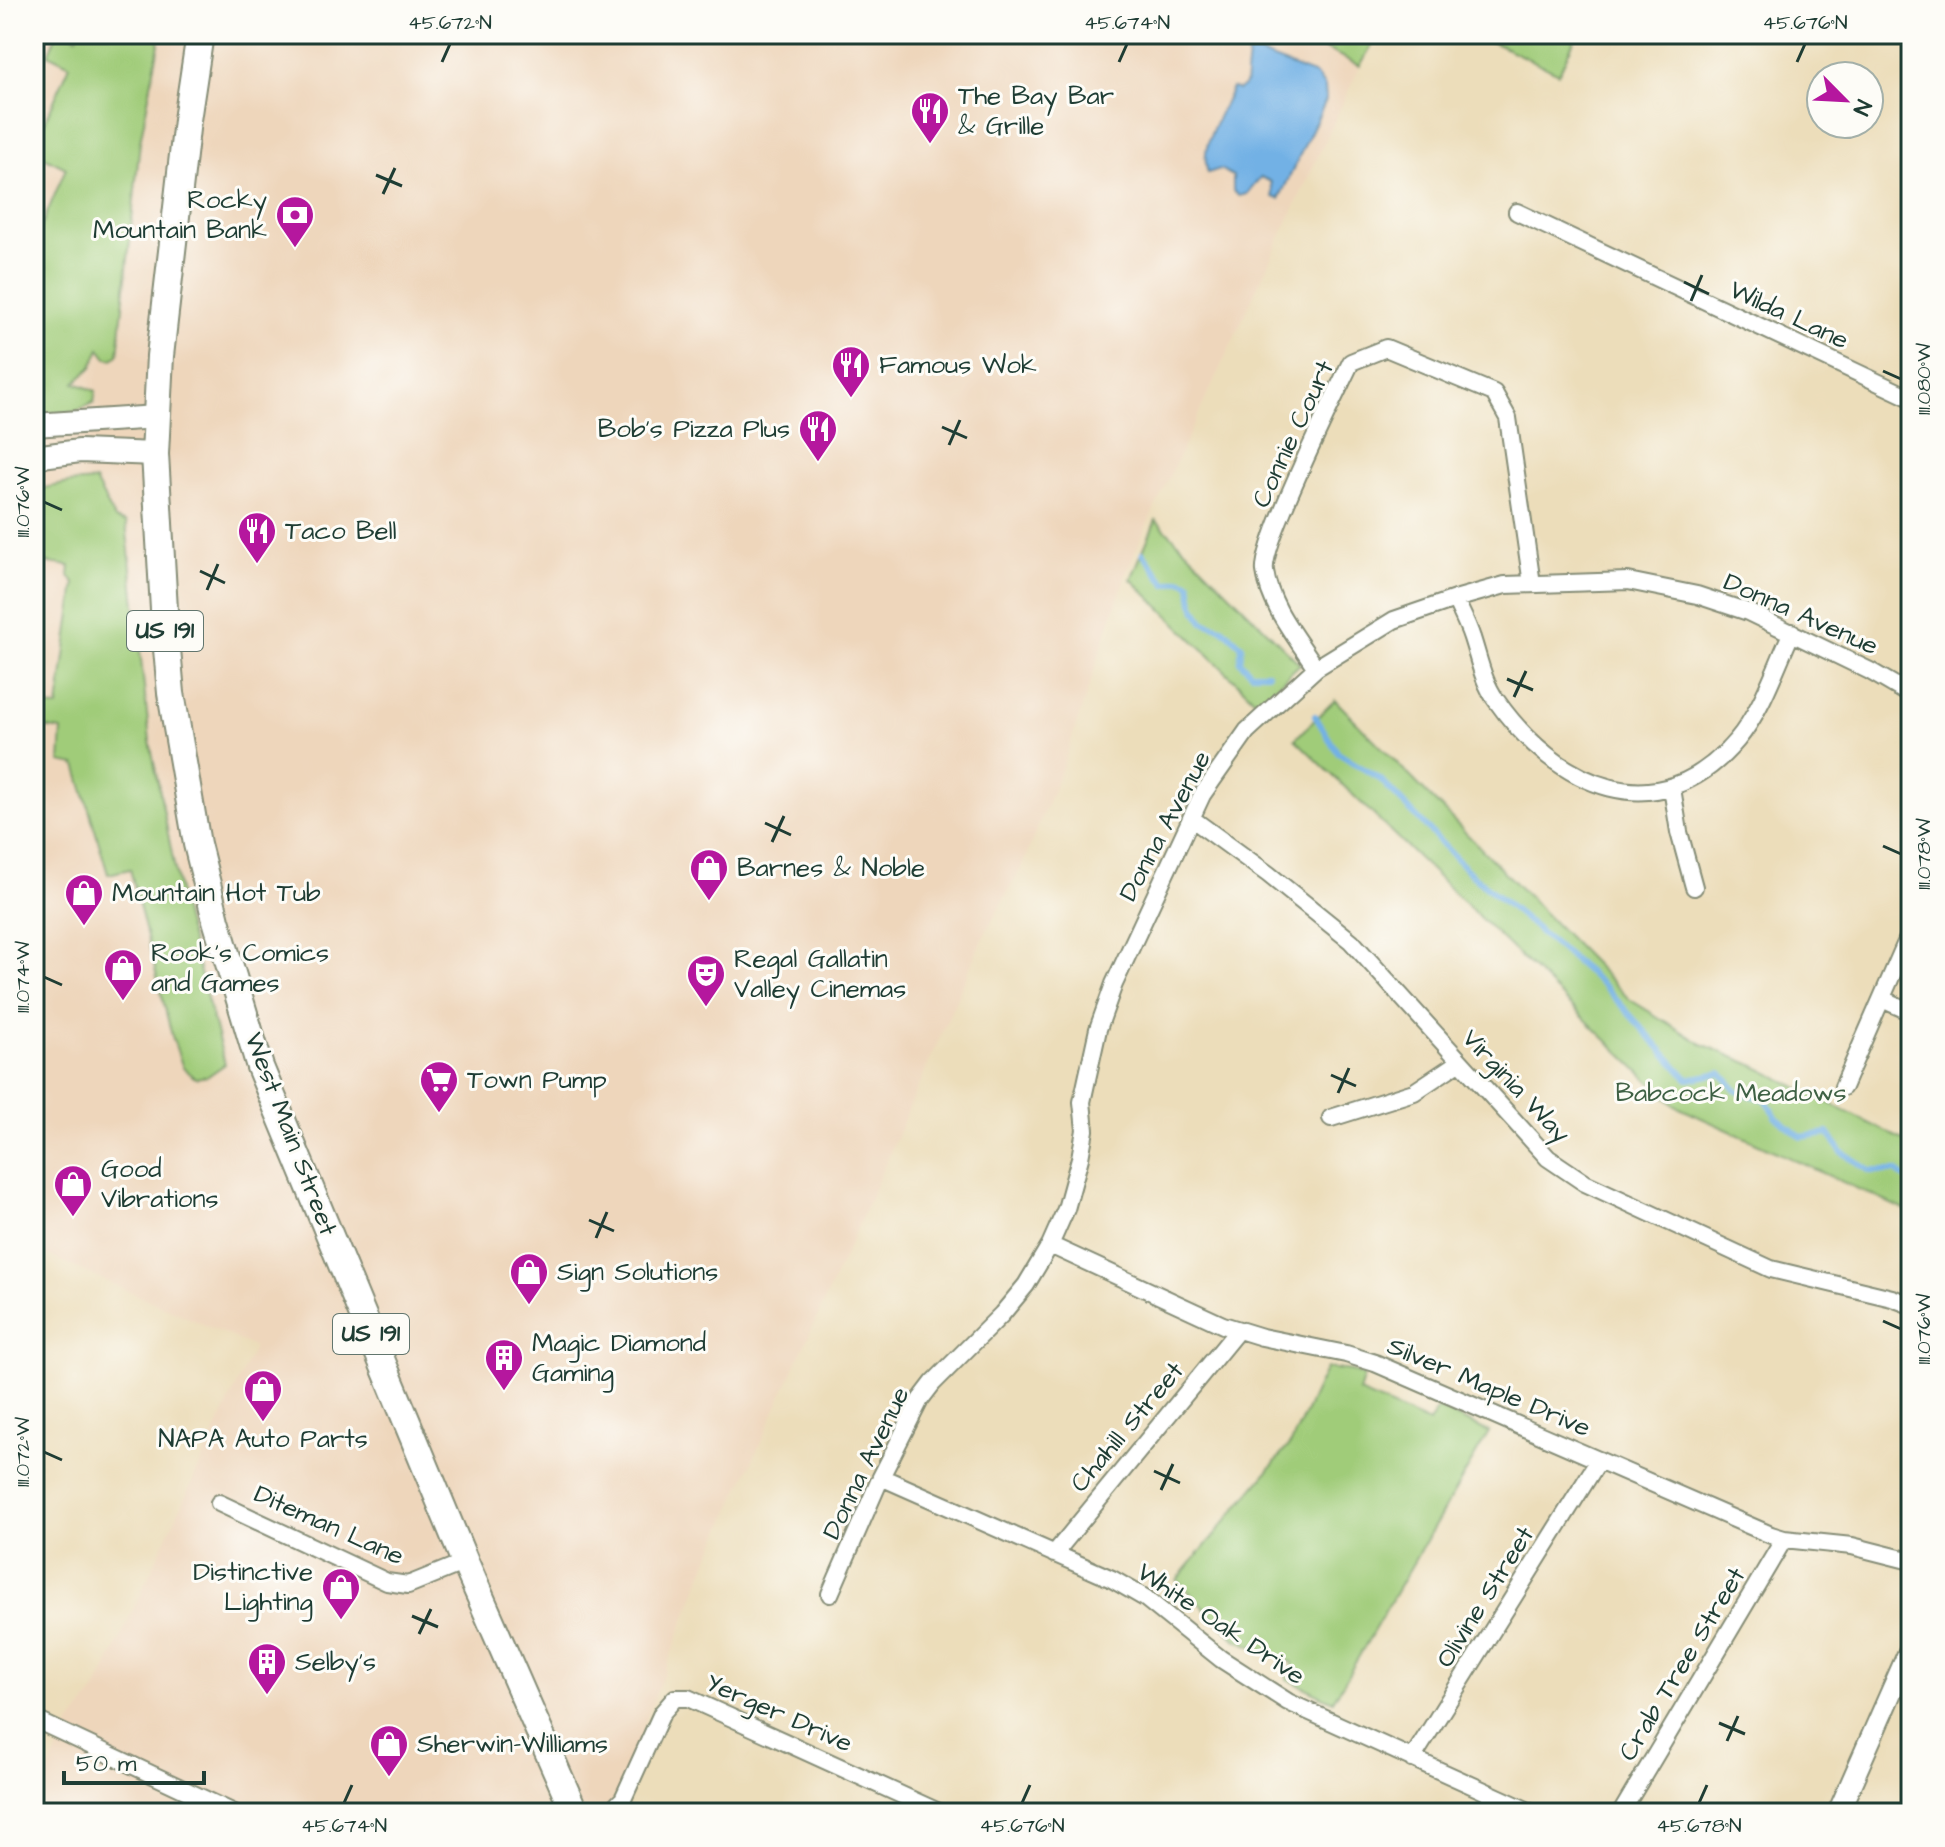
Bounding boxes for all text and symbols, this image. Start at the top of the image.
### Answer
text: 45.672°N [408,9,492,37]
text: 45.674°N [1084,9,1170,37]
text: 45.676°N [1763,9,1847,37]
north arrow [1805,60,1885,140]
place label: The Bay Bar & Grille [958,78,1114,144]
restaurant icon: The Bay Bar & Grille [909,90,951,145]
text: N [1845,95,1879,120]
place label: Rocky Mountain Bank [93,182,267,248]
bank icon: Rocky Mountain Bank [274,194,316,249]
street label: Wilda Lane [1724,272,1854,358]
text: 111.080°W [1910,343,1938,415]
restaurant icon: Famous Wok [830,344,872,399]
place label: Famous Wok [879,347,1037,383]
street label: Connie Court [1243,354,1343,513]
restaurant icon: Bob's Pizza Plus [797,408,839,463]
place label: Bob's Pizza Plus [598,411,790,447]
text: 111.076°W [9,466,37,538]
restaurant icon: Taco Bell [236,510,278,565]
place label: Taco Bell [285,513,397,549]
street label: Donna Avenue [1718,564,1884,664]
road number: US 191 [127,611,203,651]
street label: Donna Avenue [1110,744,1220,908]
text: 111.078°W [1910,818,1938,890]
shop icon: Barnes & Noble [688,847,730,902]
place label: Barnes & Noble [737,850,925,886]
shop icon: Mountain Hot Tub [63,872,105,927]
place label: Mountain Hot Tub [112,875,321,911]
place label: Rook's Comics and Games [151,935,329,1001]
text: 111.074°W [9,941,37,1013]
place label: Regal Gallatin Valley Cinemas [734,941,906,1009]
shop icon: Rook's Comics and Games [102,947,144,1002]
theatre icon: Regal Gallatin Valley Cinemas [685,953,727,1008]
street label: Virginia Way [1452,1021,1578,1152]
street label: West Main Street [236,1027,346,1241]
supermarket icon: Town Pump [418,1059,460,1114]
place label: Town Pump [467,1062,607,1098]
park label: Babcock Meadows [1615,1075,1847,1111]
place label: Good Vibrations [101,1151,219,1217]
shop icon: Good Vibrations [52,1163,94,1218]
shop icon: Sign Solutions [508,1251,550,1306]
place label: Sign Solutions [557,1254,718,1292]
text: 111.076°W [1910,1293,1938,1365]
road number: US 191 [333,1314,409,1354]
place label: Magic Diamond Gaming [532,1325,706,1393]
street label: Silver Maple Drive [1382,1328,1596,1446]
building icon: Magic Diamond Gaming [483,1337,525,1392]
street label: Chahill Street [1062,1354,1193,1500]
shop icon: NAPA Auto Parts [242,1368,284,1423]
street label: Donna Avenue [814,1381,918,1545]
text: 111.072°W [9,1417,37,1487]
place label: NAPA Auto Parts [158,1421,368,1457]
street label: Diteman Lane [248,1476,410,1574]
street label: Olivine Street [1427,1519,1543,1675]
place label: Distinctive Lighting [193,1554,313,1622]
street label: White Oak Drive [1130,1554,1312,1694]
street label: Crab Tree Street [1610,1560,1754,1768]
shop icon: Distinctive Lighting [320,1566,362,1621]
building icon: Selby's [246,1641,288,1696]
place label: Selby's [295,1644,376,1682]
street label: Yerger Drive [699,1665,858,1763]
shop icon: Sherwin-Williams [368,1723,410,1778]
place label: Sherwin-Williams [417,1726,608,1762]
scale bar [64,1735,204,1785]
text: 50 m [76,1747,137,1781]
text: 45.674°N [301,1812,387,1840]
text: 45.676°N [980,1812,1064,1840]
text: 45.678°N [1656,1812,1742,1840]

